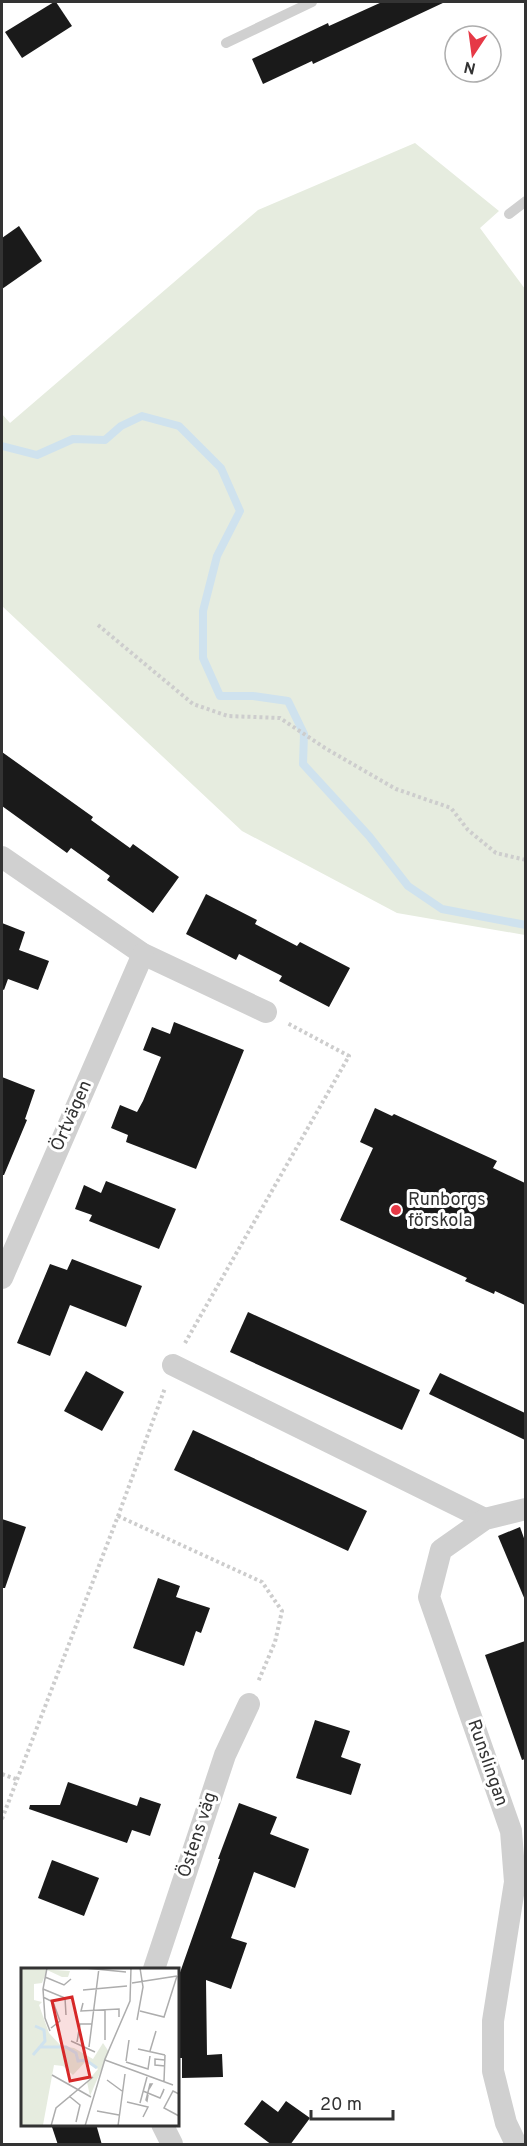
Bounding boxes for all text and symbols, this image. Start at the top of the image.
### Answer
north arrow [443,24,503,84]
text: N [462,56,478,78]
street label: Örtvägen [44,1076,98,1155]
place label: Runborgs förskola [408,1189,486,1233]
marker: Runborgs förskola [389,1203,403,1217]
street label: Runslingan [461,1717,513,1809]
street label: Östens väg [171,1789,223,1881]
inset map [21,1968,178,2125]
scale bar [311,2083,394,2121]
text: 20 m [320,2094,362,2117]

